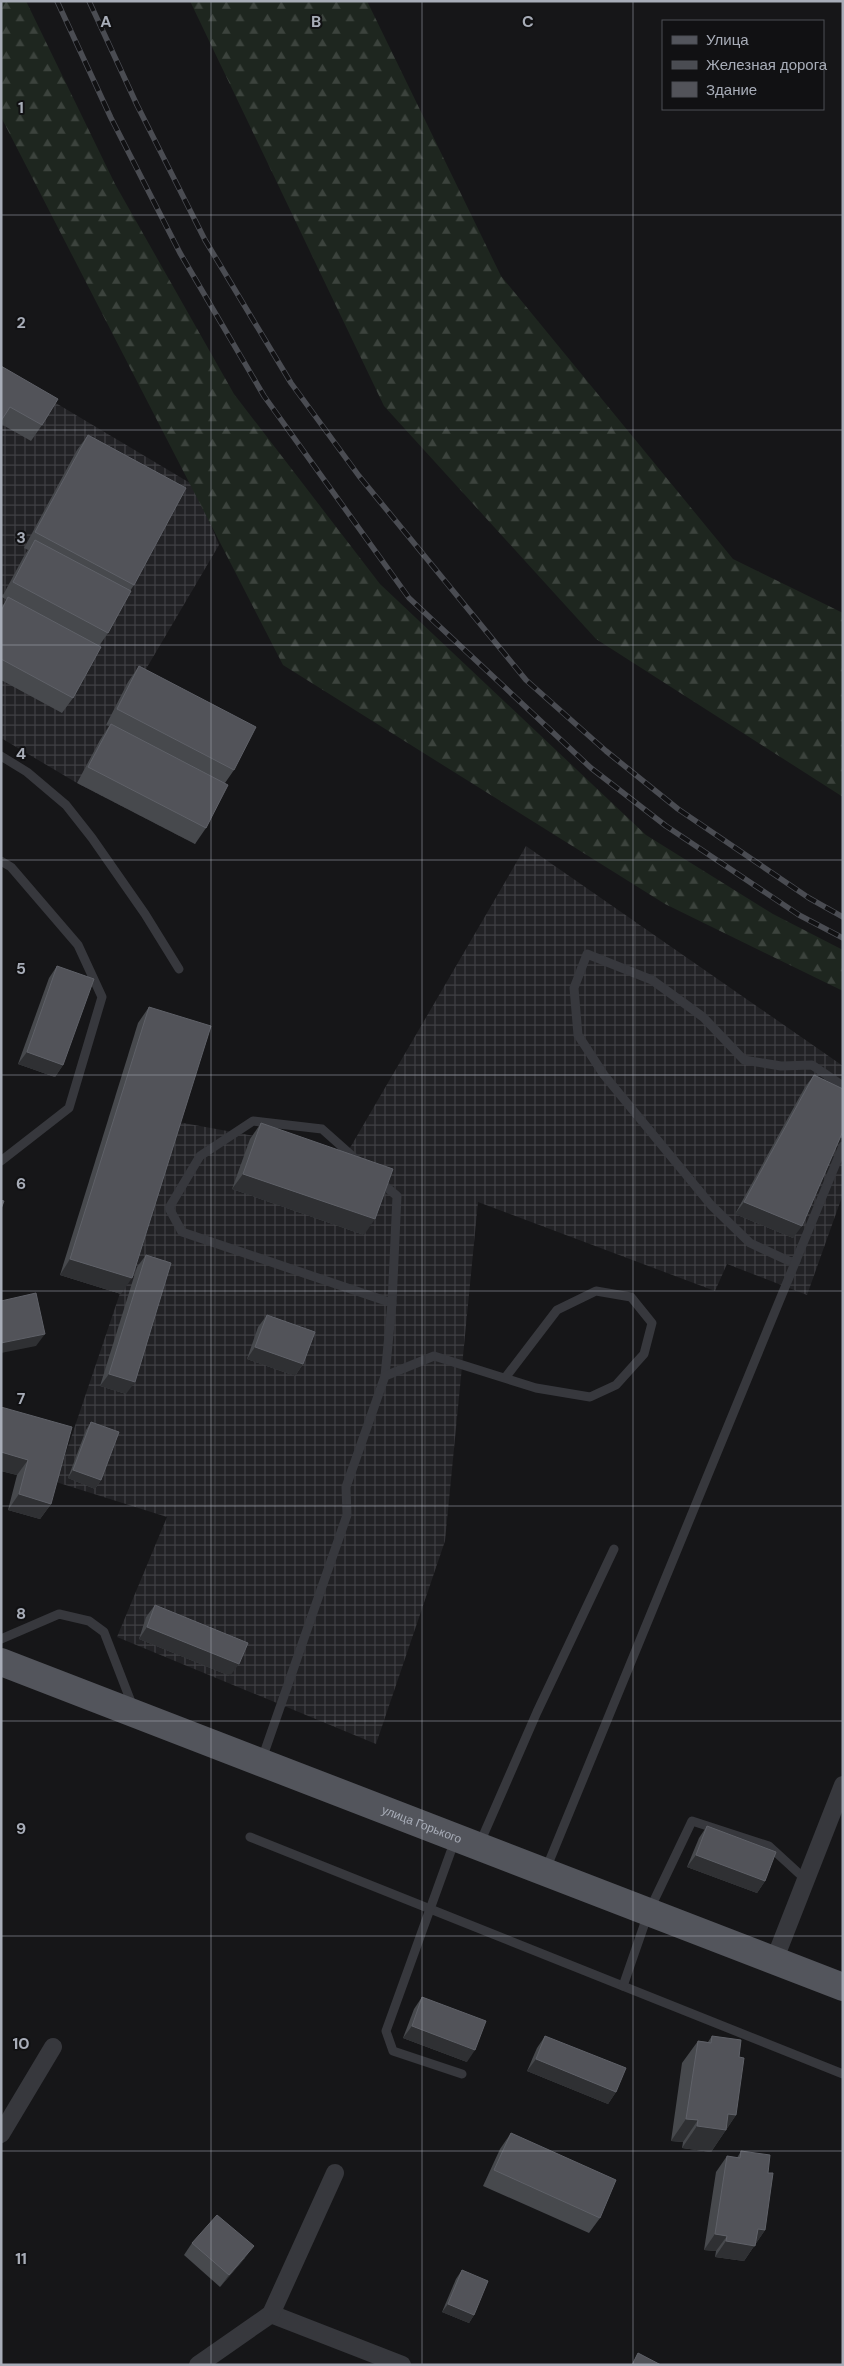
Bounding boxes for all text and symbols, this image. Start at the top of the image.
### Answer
text: A [100,11,112,32]
text: B [311,11,321,32]
text: C [522,11,534,32]
legend [662,20,824,110]
text: Улица [706,30,749,50]
text: Железная дорога [706,55,828,75]
text: Здание [706,80,757,100]
text: 1 [18,97,24,118]
text: 2 [16,312,26,333]
text: 3 [16,527,26,548]
text: 4 [16,743,26,764]
text: 5 [16,958,26,979]
text: 6 [16,1173,26,1194]
text: 7 [17,1388,26,1409]
text: 8 [16,1603,26,1624]
street label: улица Горького [379,1802,464,1847]
text: 9 [16,1818,26,1839]
text: 10 [12,2033,30,2054]
text: 11 [15,2248,27,2269]

